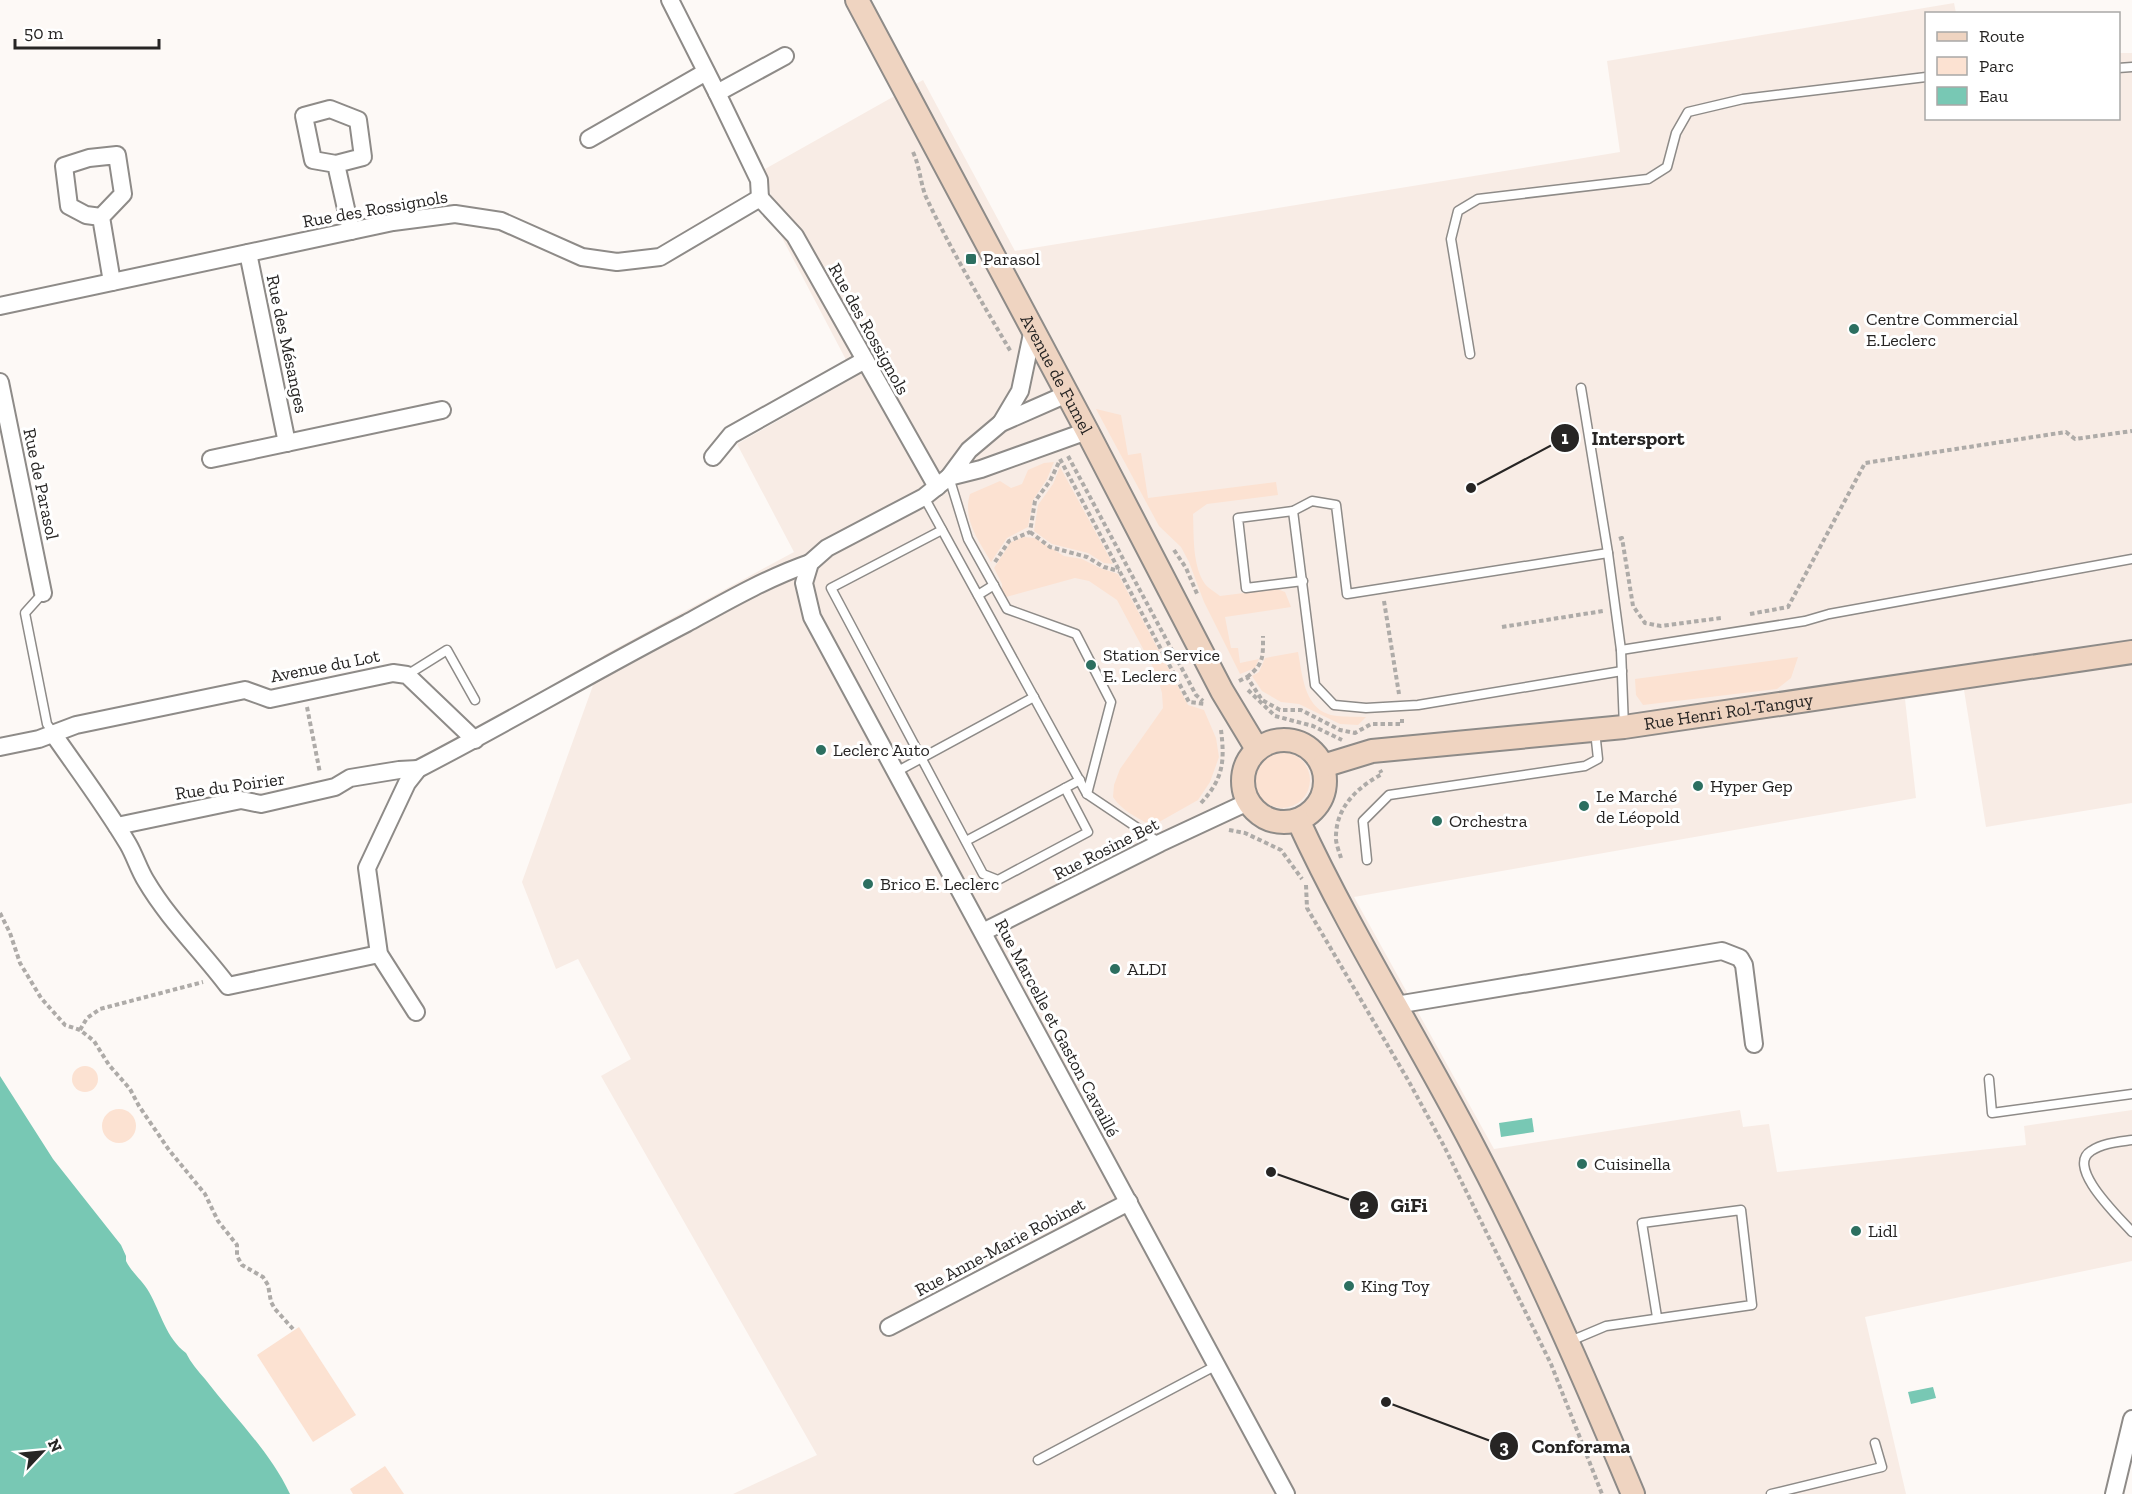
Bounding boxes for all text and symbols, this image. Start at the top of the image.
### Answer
scale bar [15,12,159,50]
legend [1925,12,2120,120]
text: 50 m [24,22,64,44]
text: Route [1979,25,2024,47]
text: Parc [1979,55,2014,77]
text: Eau [1979,85,2008,107]
street label: Rue des Rossignols [301,185,449,233]
place label: Parasol [983,248,1040,270]
marker: Parasol [964,252,978,266]
street label: Rue des Rossignols [824,259,914,399]
street label: Rue des Mésanges [262,273,312,415]
place label: Centre Commercial E.Leclerc [1866,308,2018,351]
street label: Avenue de Fumel [1016,310,1098,438]
marker: Centre Commercial E.Leclerc [1847,322,1861,336]
callout: Intersport [1550,419,1697,457]
street label: Rue de Parasol [18,426,64,542]
text: Intersport [1591,426,1686,450]
text: 1 [1561,427,1569,449]
place label: Station Service E. Leclerc [1103,644,1220,687]
street label: Avenue du Lot [268,645,382,687]
marker: Station Service E. Leclerc [1084,658,1098,672]
street label: Rue Henri Rol-Tanguy [1642,688,1815,735]
place label: Leclerc Auto [833,739,930,761]
marker: Leclerc Auto [814,743,828,757]
street label: Rue du Poirier [174,767,286,805]
place label: Hyper Gep [1710,775,1793,797]
marker: Hyper Gep [1691,779,1705,793]
place label: Le Marché de Léopold [1596,785,1680,828]
marker: Le Marché de Léopold [1577,799,1591,813]
place label: Orchestra [1449,810,1528,832]
street label: Rue Rosine Bet [1049,813,1163,885]
marker: Orchestra [1430,814,1444,828]
place label: Brico E. Leclerc [880,873,999,895]
marker: Brico E. Leclerc [861,877,875,891]
street label: Rue Marcelle et Gaston Cavaillé [990,915,1124,1141]
place label: ALDI [1127,958,1167,980]
marker: ALDI [1108,962,1122,976]
place label: Cuisinella [1594,1153,1671,1175]
marker: Cuisinella [1575,1157,1589,1171]
callout: GiFi [1349,1186,1440,1224]
street label: Rue Anne-Marie Robinet [911,1193,1089,1301]
text: GiFi [1391,1193,1427,1217]
text: 2 [1359,1195,1369,1217]
place label: Lidl [1868,1220,1898,1242]
marker: Lidl [1849,1224,1863,1238]
place label: King Toy [1361,1275,1431,1297]
marker: King Toy [1342,1279,1356,1293]
north arrow [12,1422,72,1482]
callout: Conforama [1489,1427,1642,1465]
text: Conforama [1532,1434,1630,1458]
text: N [44,1436,66,1455]
text: 3 [1499,1436,1509,1458]

